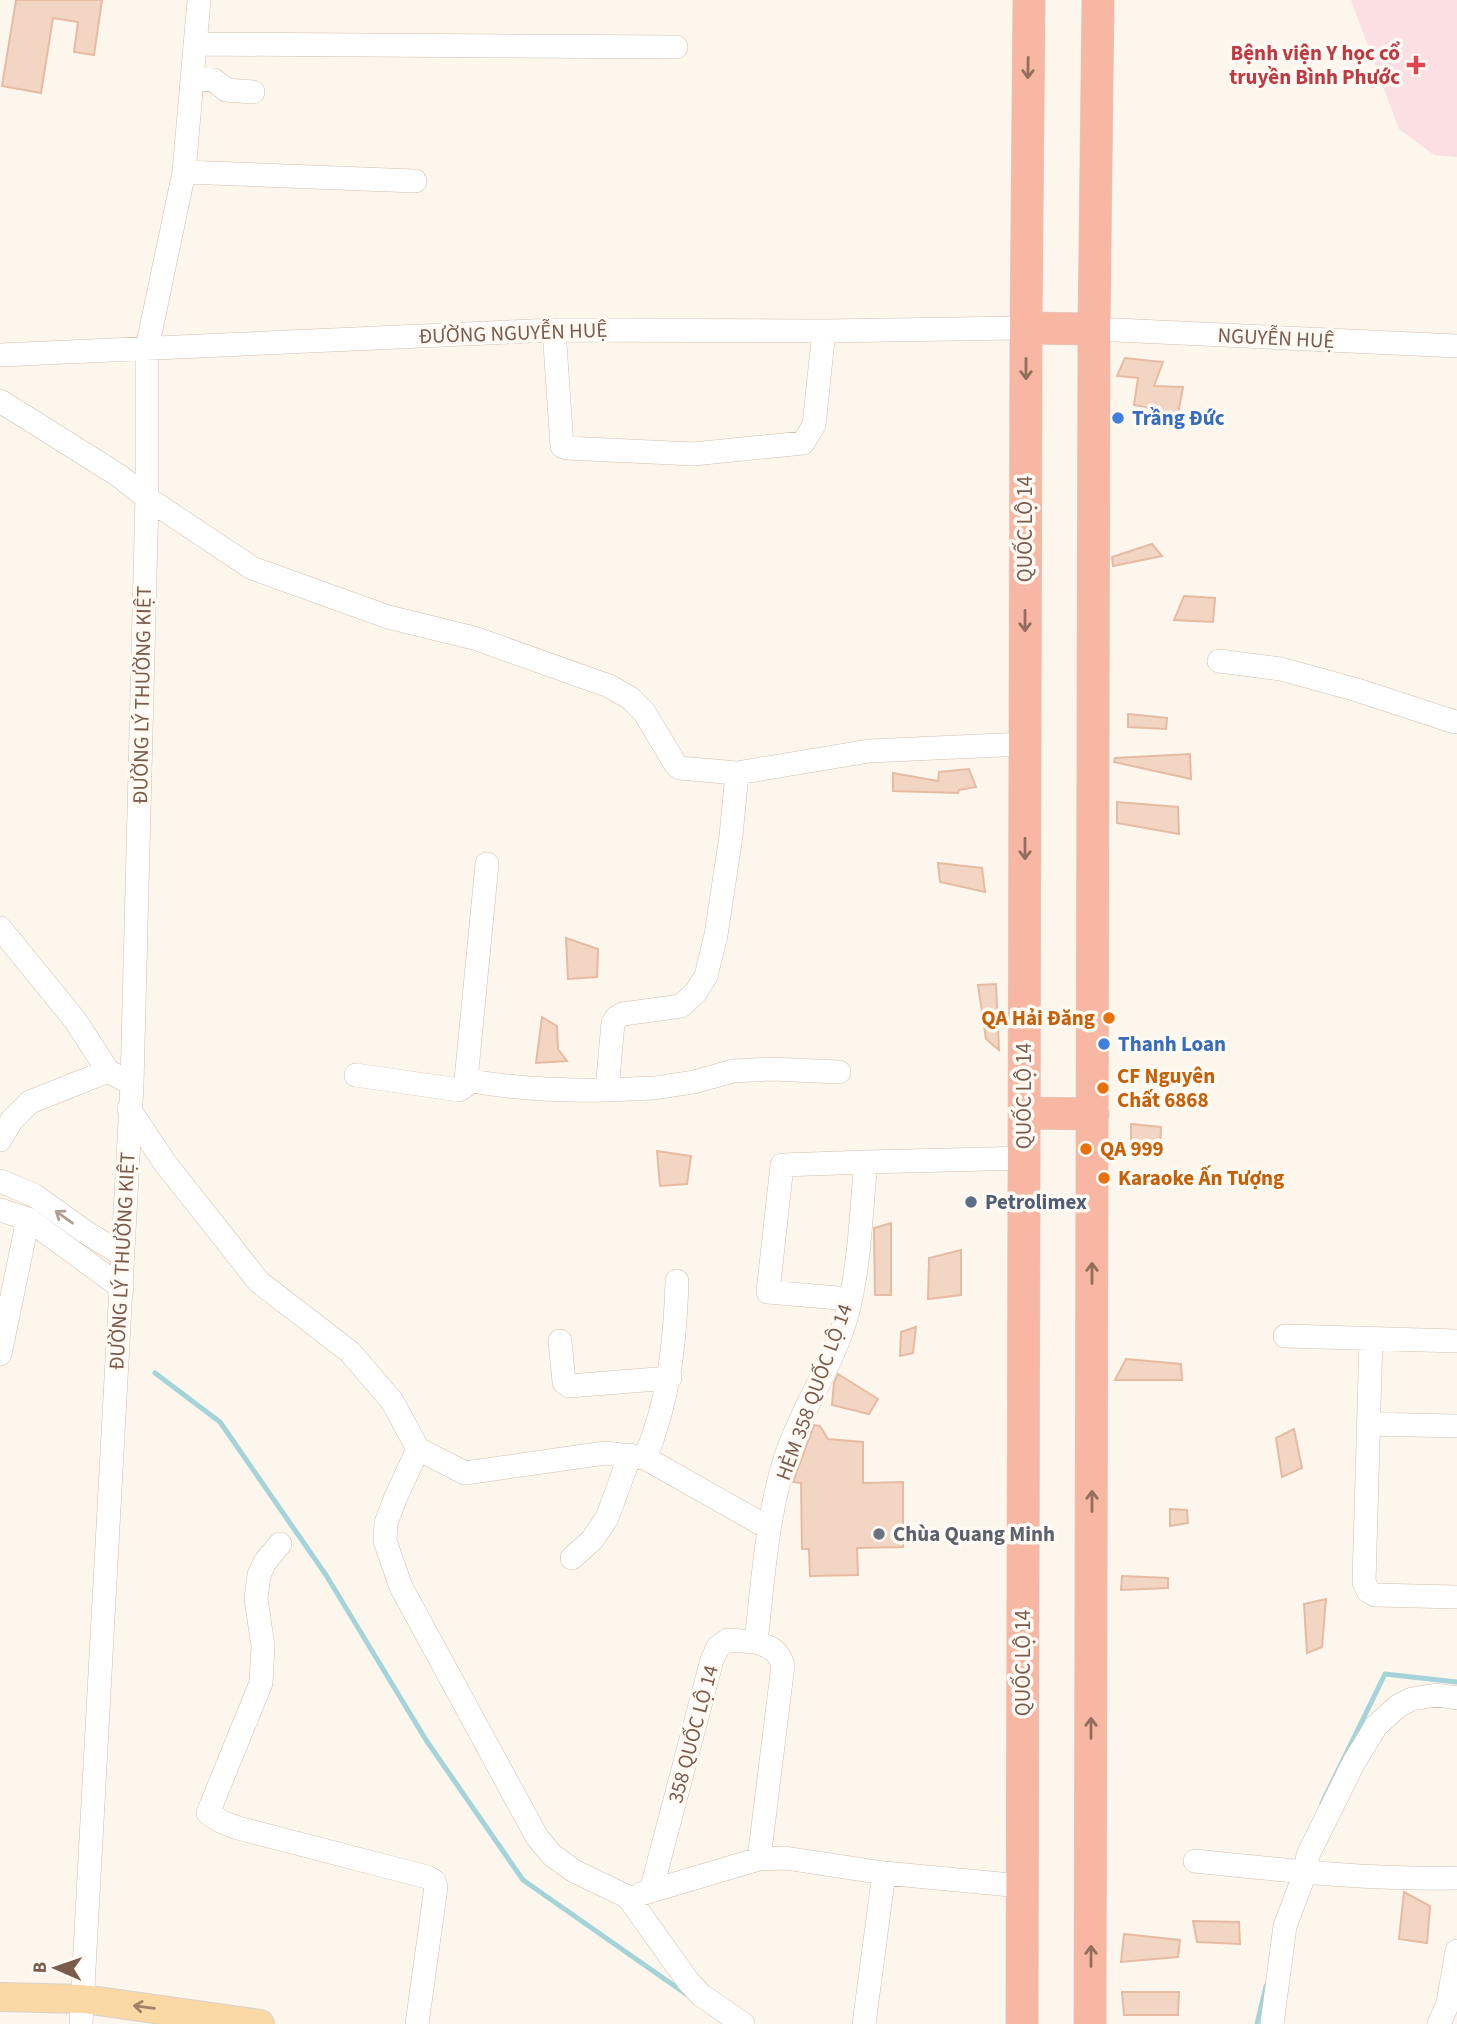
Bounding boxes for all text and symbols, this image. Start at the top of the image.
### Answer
place label: Bệnh viện Y học cổ truyền Bình Phước [1229,38,1400,92]
marker: Bệnh viện Y học cổ truyền Bình Phước [1406,55,1426,75]
one-way arrow [1022,56,1035,79]
street label: ĐƯỜNG NGUYỄN HUỆ [418,315,608,351]
street label: NGUYỄN HUỆ [1217,320,1335,356]
one-way arrow [1019,357,1033,380]
place label: Trầng Đức [1132,403,1225,433]
marker: Trầng Đức [1110,410,1126,426]
street label: QUỐC LỘ 14 [1010,476,1040,582]
street label: ĐƯỜNG LÝ THƯỜNG KIỆT [125,586,159,804]
one-way arrow [1018,609,1032,632]
one-way arrow [1018,837,1032,860]
place label: QA Hải Đăng [981,1003,1095,1033]
marker: QA Hải Đăng [1101,1010,1117,1026]
place label: Thanh Loan [1118,1029,1226,1059]
marker: Thanh Loan [1096,1036,1112,1052]
street label: QUỐC LỘ 14 [1009,1043,1039,1149]
place label: CF Nguyên Chất 6868 [1117,1061,1215,1115]
marker: CF Nguyên Chất 6868 [1095,1080,1111,1096]
place label: QA 999 [1100,1134,1164,1164]
marker: QA 999 [1078,1141,1094,1157]
street label: ĐƯỜNG LÝ THƯỜNG KIỆT [101,1151,143,1371]
place label: Karaoke Ấn Tượng [1118,1163,1284,1193]
marker: Karaoke Ấn Tượng [1096,1170,1112,1186]
place label: Petrolimex [985,1187,1087,1217]
marker: Petrolimex [963,1194,979,1210]
one-way arrow [55,1209,74,1224]
one-way arrow [1086,1262,1099,1285]
street label: HẺM 358 QUỐC LỘ 14 [768,1299,860,1485]
one-way arrow [1085,1490,1099,1513]
place label: Chùa Quang Minh [893,1519,1055,1549]
marker: Chùa Quang Minh [871,1526,887,1542]
street label: QUỐC LỘ 14 [1008,1610,1038,1716]
street label: 358 QUỐC LỘ 14 [660,1662,726,1806]
one-way arrow [1084,1717,1098,1740]
north arrow [21,1933,91,2003]
one-way arrow [1084,1945,1098,1968]
text: B [27,1961,54,1974]
one-way arrow [133,2001,156,2014]

